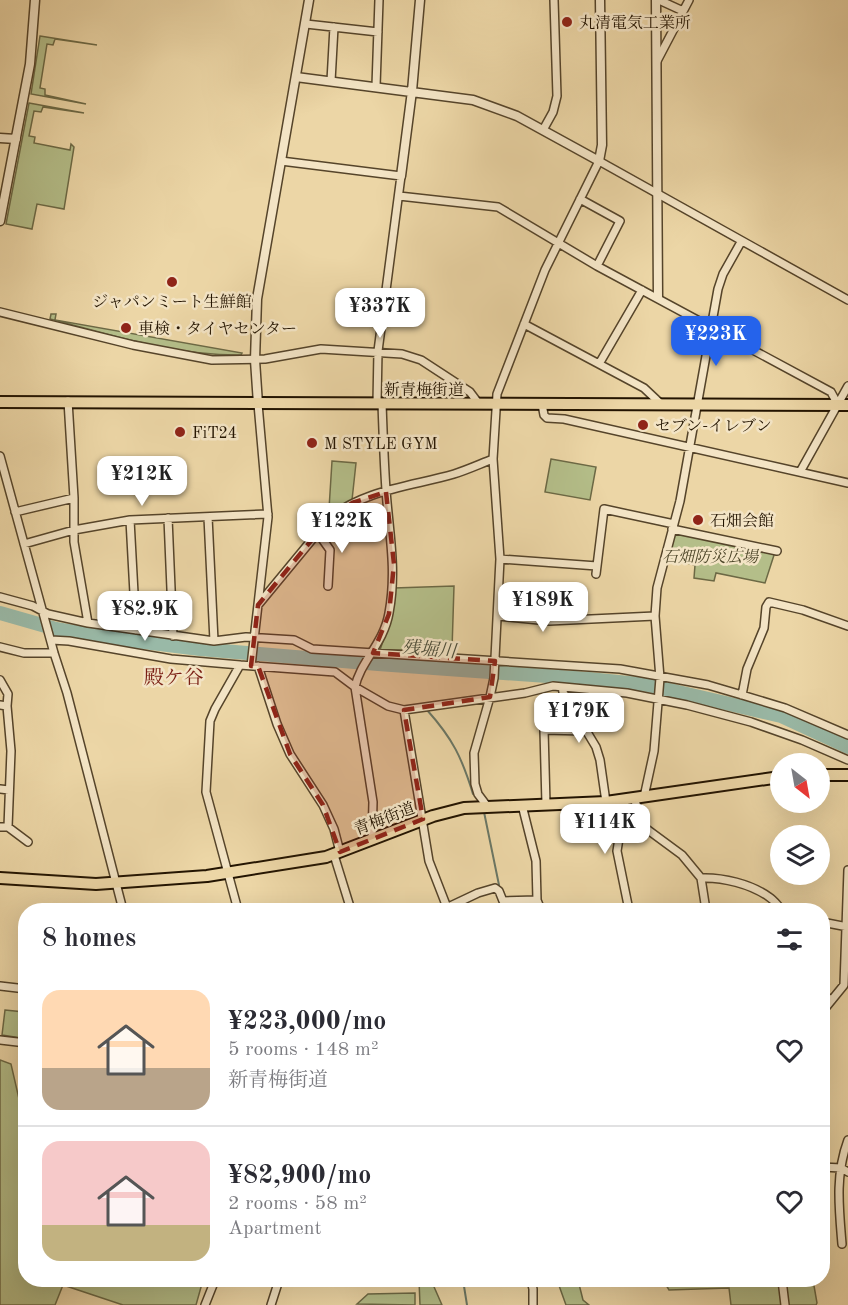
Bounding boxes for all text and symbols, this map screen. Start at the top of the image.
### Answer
place label: 丸清電気工業所 [579,14,691,32]
marker: 丸清電気工業所 [560,15,574,29]
marker: ジャパンミート生鮮館 [165,275,179,289]
pin: ¥337K [338,288,422,339]
place label: ジャパンミート生鮮館 [92,293,252,311]
text: ¥337K [349,297,411,317]
pin: ¥223K [674,316,758,367]
place label: 車検・タイヤセンター [138,320,297,338]
marker: 車検・タイヤセンター [119,321,133,335]
text: ¥223K [685,325,747,345]
street label: 新青梅街道 [384,381,464,399]
marker: セブン-イレブン [636,418,650,432]
place label: セブン-イレブン [655,418,772,435]
marker: FiT24 [173,425,187,439]
place label: FiT24 [192,426,237,442]
marker: M STYLE GYM [305,436,319,450]
place label: M STYLE GYM [324,437,438,453]
pin: ¥212K [100,456,184,507]
text: ¥212K [111,465,173,485]
pin: ¥122K [300,503,384,554]
text: ¥122K [311,512,373,532]
place label: 石畑会館 [710,512,774,530]
marker: 石畑会館 [691,513,705,527]
park label: 石畑防災広場 [662,548,760,566]
pin: ¥189K [501,582,585,633]
pin: ¥82.9K [96,591,194,642]
text: ¥189K [512,591,574,611]
text: ¥82.9K [111,600,179,620]
water label: 残堀川 [401,638,459,661]
district label: 殿ケ谷 [144,667,204,689]
pin: ¥179K [537,693,621,744]
text: ¥179K [548,702,610,722]
north arrow [770,753,830,813]
map controls [770,753,830,885]
street label: 青梅街道 [351,799,417,839]
pin: ¥114K [563,804,647,855]
text: ¥114K [574,813,636,833]
button: layers [770,825,830,885]
icon: filters [773,923,806,956]
text: 8 homes [42,926,136,952]
text: ¥223,000/mo [228,1009,386,1035]
icon: home [90,1014,162,1086]
icon: heart [773,1034,806,1067]
text: 5 rooms · 148 m² [228,1040,378,1060]
text: 新青梅街道 [228,1071,328,1091]
text: ¥82,900/mo [228,1163,371,1189]
icon: home [90,1165,162,1237]
icon: heart [773,1185,806,1218]
text: 2 rooms · 58 m² [228,1194,367,1214]
text: Apartment [228,1219,322,1239]

